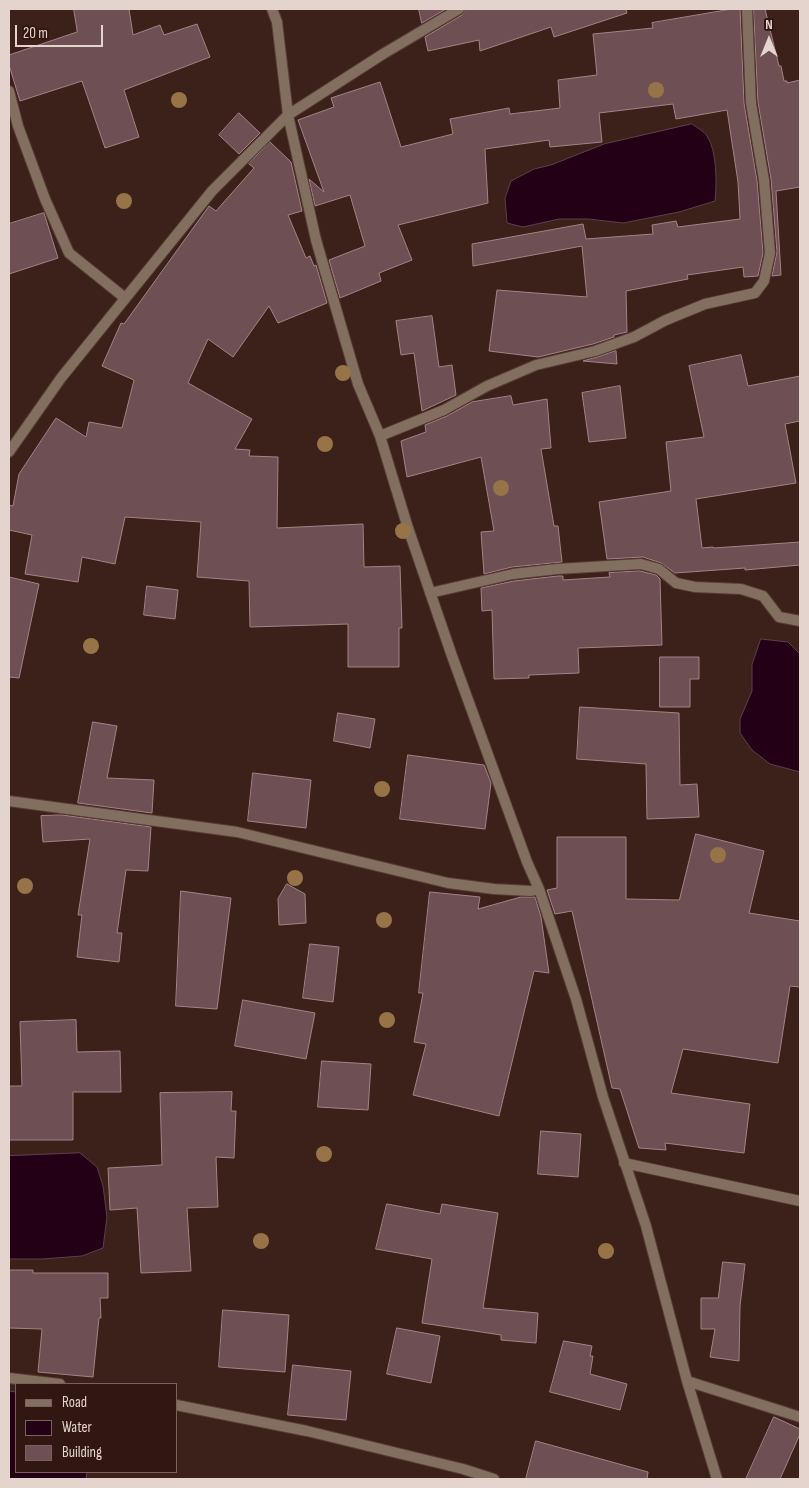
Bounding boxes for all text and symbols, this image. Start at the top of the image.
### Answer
scale bar [18,15,105,47]
north arrow [744,15,794,65]
text: N [765,16,773,33]
text: 20 m [23,24,48,43]
legend [15,1383,178,1473]
text: Road [62,1393,87,1412]
text: Water [62,1418,92,1437]
text: Building [62,1443,102,1462]

